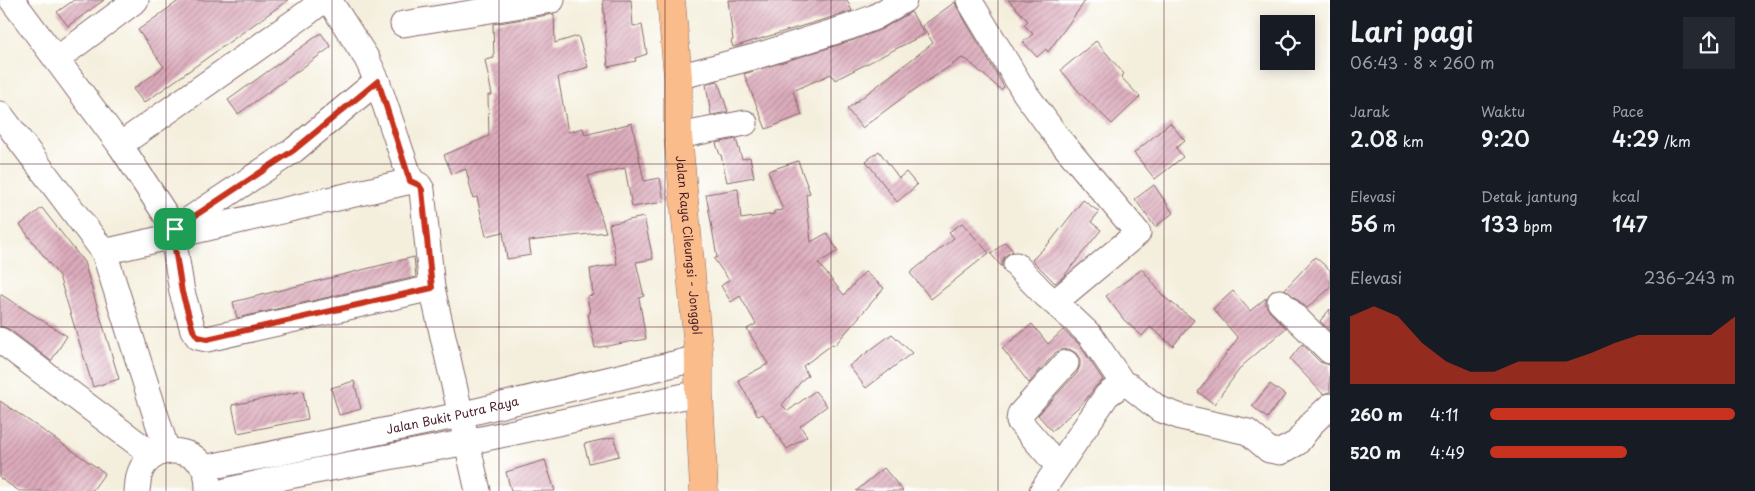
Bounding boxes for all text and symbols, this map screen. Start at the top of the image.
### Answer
text: Lari pagi [1350,9,1474,52]
map controls [1260,15,1315,70]
button: locate [1260,15,1315,70]
button: share [1683,17,1735,69]
text: 06:43 · 8 × 260 m [1350,50,1495,74]
text: Jarak [1350,101,1390,122]
text: Waktu [1481,101,1525,122]
text: Pace [1612,101,1644,122]
text: 2.08 [1350,122,1398,154]
text: 9:20 [1481,122,1530,154]
text: 4:29 [1612,122,1659,154]
text: km [1398,131,1424,152]
text: /km [1659,131,1691,152]
street label: Jalan Raya Cileungsi - Jonggol [672,155,707,336]
text: Elevasi [1350,186,1396,207]
text: Detak jantung [1481,186,1578,207]
text: kcal [1612,186,1640,207]
text: 56 [1350,207,1378,239]
text: 133 [1481,207,1519,239]
text: 147 [1612,207,1648,239]
pin [154,208,196,250]
icon: arrive [161,215,189,243]
text: m [1378,216,1395,237]
text: bpm [1519,216,1552,237]
text: Elevasi [1350,265,1402,289]
text: 236–243 m [1644,265,1735,289]
street label: Jalan Bukit Putra Raya [385,391,521,438]
text: 260 m [1350,402,1403,426]
text: 4:11 [1430,402,1459,426]
text: 520 m [1350,440,1401,464]
text: 4:49 [1430,440,1465,464]

